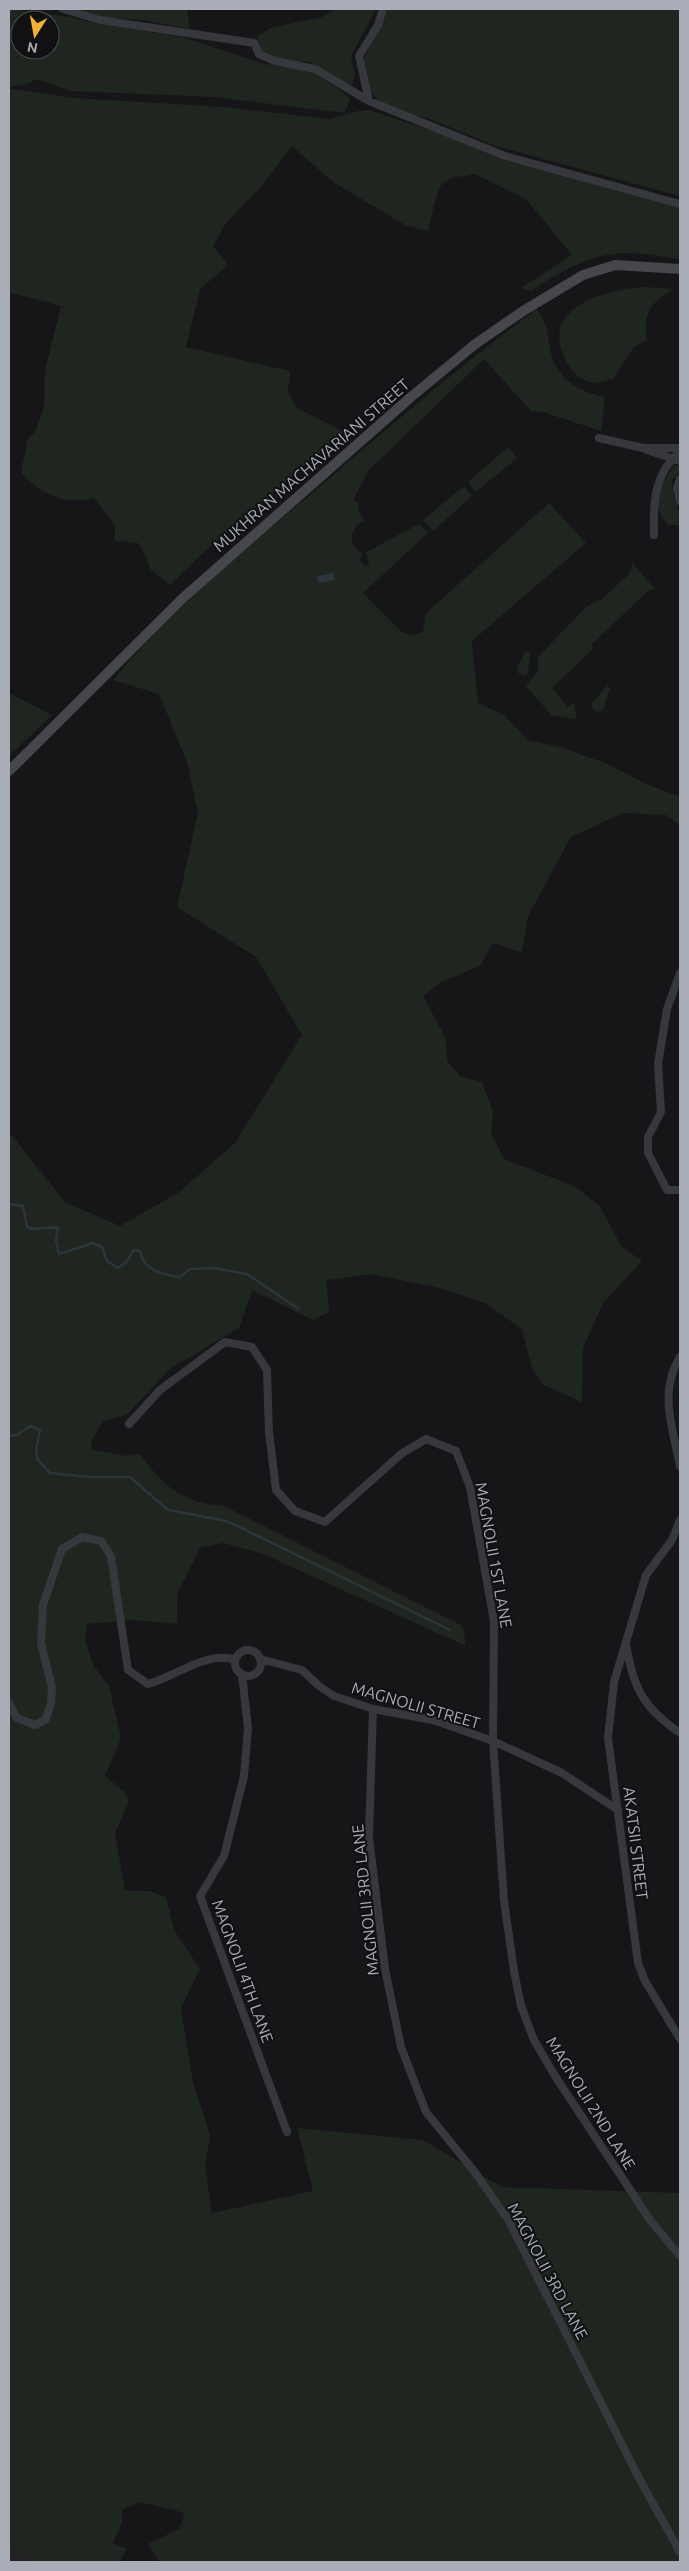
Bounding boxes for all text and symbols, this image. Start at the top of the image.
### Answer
north arrow [10,10,60,60]
text: N [26,39,39,57]
street label: MUKHRAN MACHAVARIANI STREET [209,375,413,555]
street label: MAGNOLII 1ST LANE [472,1481,516,1629]
street label: MAGNOLII STREET [350,1678,482,1732]
street label: AKATSII STREET [620,1786,652,1900]
street label: MAGNOLII 3RD LANE [348,1823,382,1977]
street label: MAGNOLII 4TH LANE [209,1897,277,2045]
street label: MAGNOLII 2ND LANE [543,2033,639,2173]
street label: MAGNOLII 3RD LANE [504,2200,592,2342]

